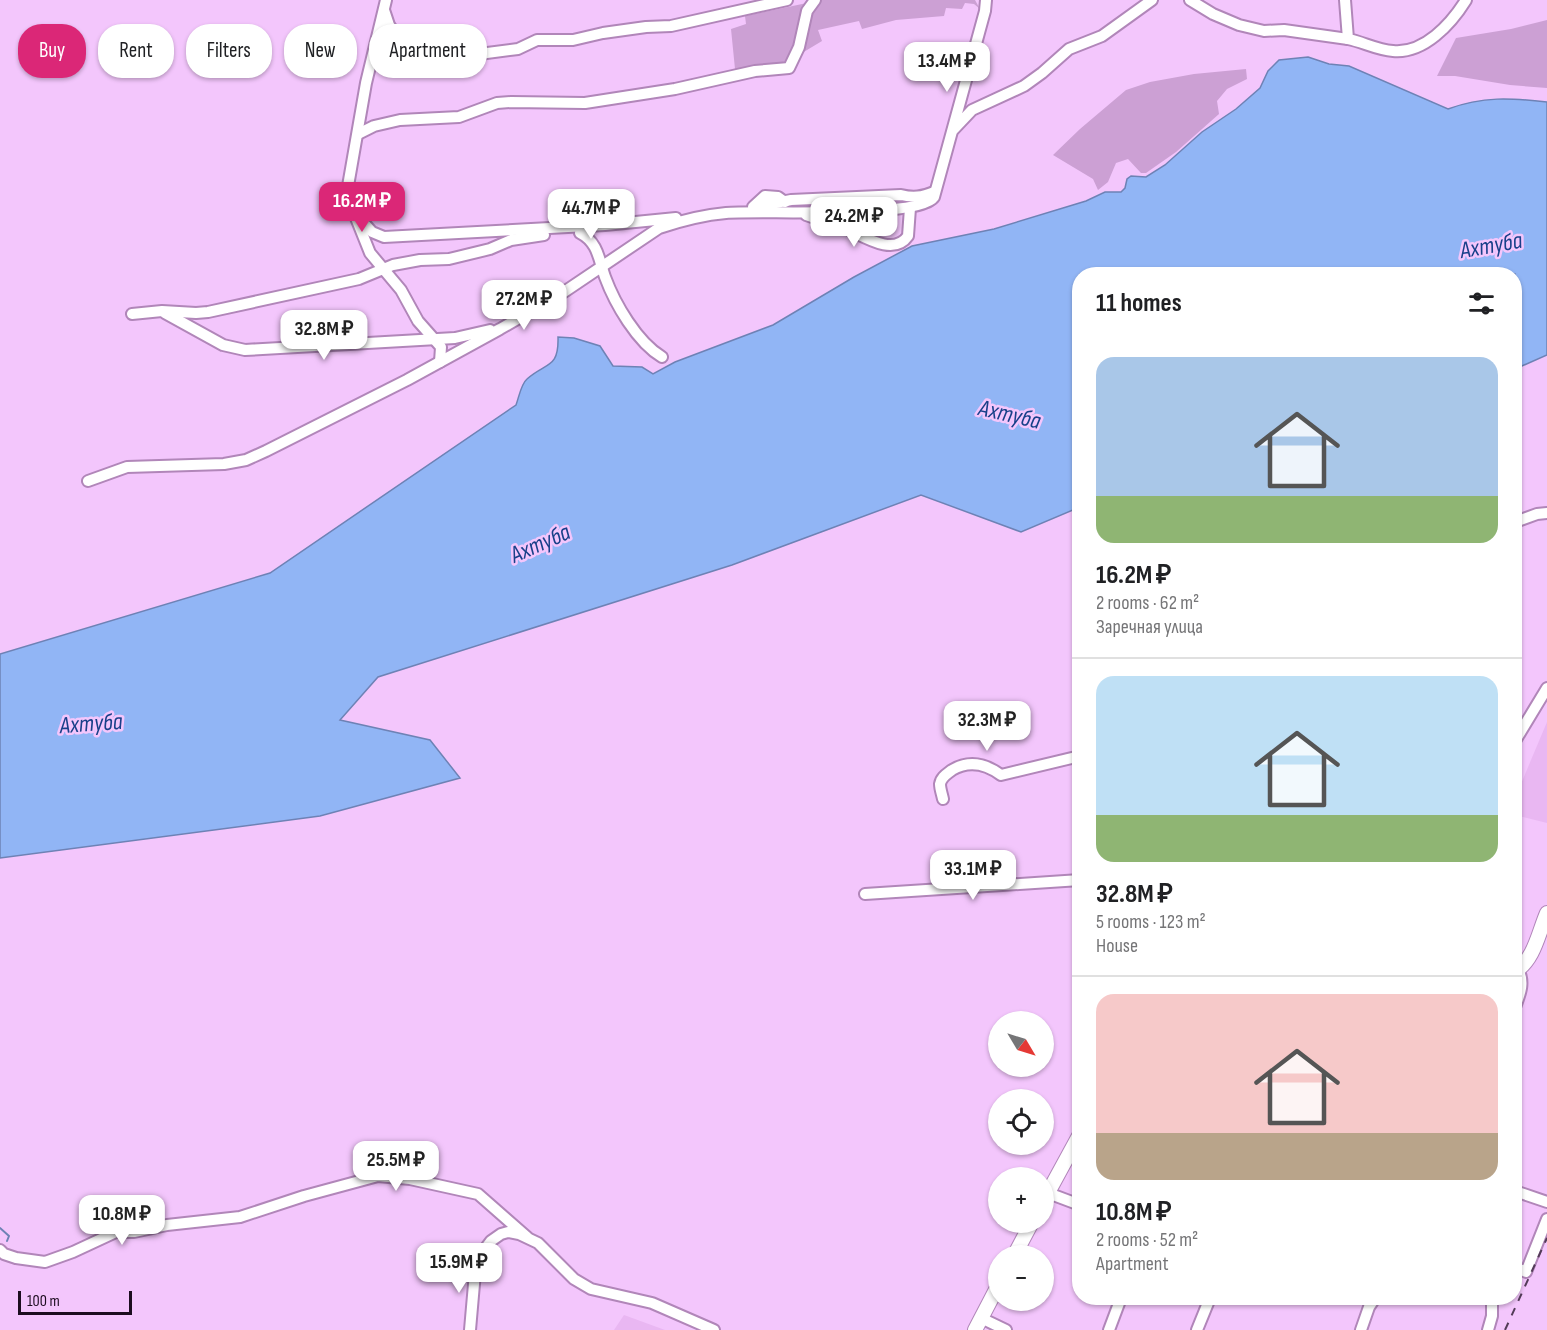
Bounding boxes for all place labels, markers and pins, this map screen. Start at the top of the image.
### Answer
pin: 13.4M ₽ [892,42,1002,93]
pin: 16.2M ₽ [307,182,417,233]
pin: 44.7M ₽ [536,189,646,240]
pin: 24.2M ₽ [799,197,909,248]
pin: 27.2M ₽ [469,280,579,331]
pin: 32.8M ₽ [269,310,379,361]
pin: 32.3M ₽ [932,701,1042,752]
pin: 33.1M ₽ [918,850,1028,901]
pin: 25.5M ₽ [341,1141,451,1192]
pin: 10.8M ₽ [67,1195,177,1246]
pin: 15.9M ₽ [404,1243,514,1294]

